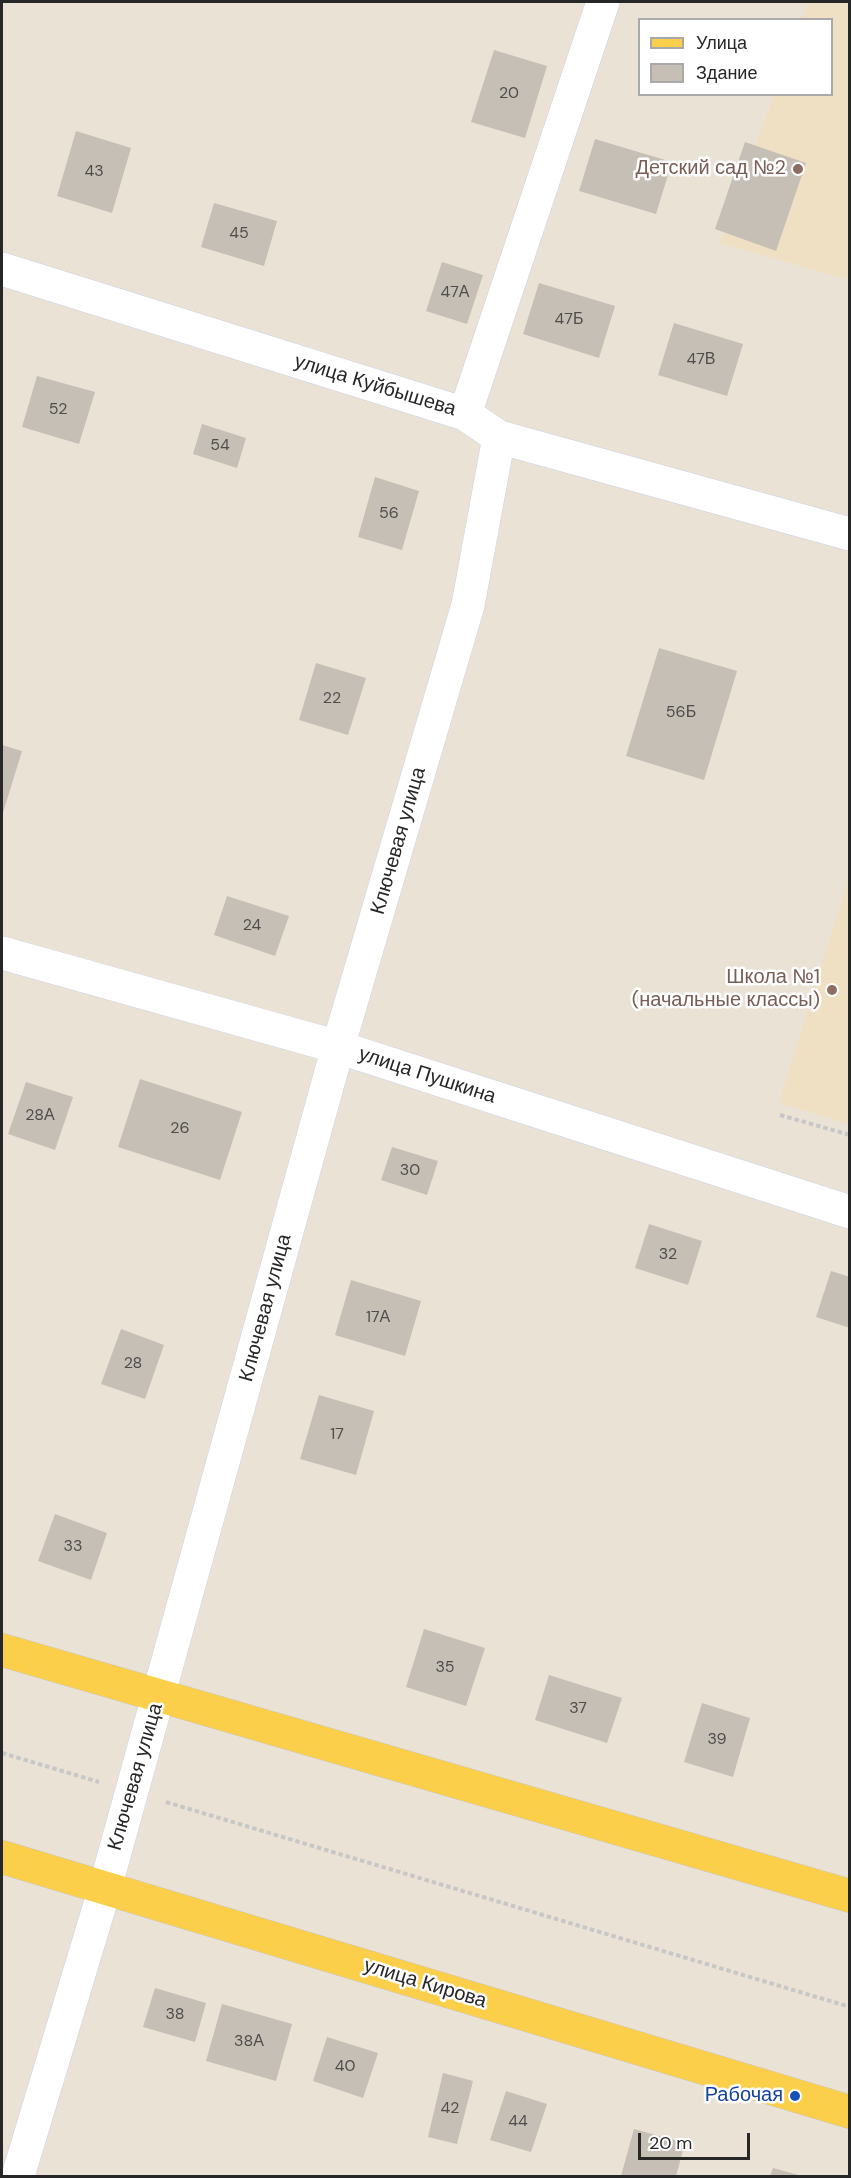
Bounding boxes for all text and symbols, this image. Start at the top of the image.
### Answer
legend [638,18,833,96]
text: Улица [696,31,747,55]
text: Здание [696,61,757,85]
house number: 20 [499,84,519,104]
place label: Детский сад №2 [636,157,786,181]
house number: 43 [84,162,104,182]
marker: Детский сад №2 [791,162,805,176]
house number: 45 [229,224,249,244]
house number: 47А [441,283,469,303]
house number: 47Б [555,310,583,330]
street label: улица Куйбышева [291,350,459,422]
house number: 47В [687,350,715,370]
house number: 52 [49,400,67,420]
house number: 54 [210,436,230,456]
house number: 56 [379,504,399,524]
house number: 22 [323,689,341,709]
house number: 56Б [666,703,696,723]
street label: Ключевая улица [367,765,431,917]
house number: 24 [243,916,261,936]
place label: Школа №1 (начальные классы) [632,966,820,1013]
marker: Школа №1 (начальные классы) [825,983,839,997]
street label: улица Пушкина [355,1043,499,1109]
house number: 28А [25,1106,55,1126]
house number: 26 [170,1119,190,1139]
house number: 30 [400,1161,420,1181]
street label: Ключевая улица [235,1231,297,1385]
house number: 32 [659,1245,677,1265]
house number: 17А [366,1308,390,1328]
house number: 28 [124,1354,142,1374]
house number: 17 [330,1425,344,1445]
house number: 33 [64,1537,82,1557]
house number: 35 [435,1658,455,1678]
house number: 37 [569,1699,587,1719]
street label: Ключевая улица [104,1701,168,1853]
house number: 39 [707,1730,727,1750]
street label: улица Кирова [361,1954,489,2014]
house number: 38 [165,2005,185,2025]
house number: 38А [234,2032,264,2052]
house number: 40 [335,2057,355,2077]
place label: Рабочая [705,2084,783,2108]
marker: Рабочая [788,2089,802,2103]
house number: 42 [441,2099,459,2119]
house number: 44 [508,2112,528,2132]
scale bar [641,2121,754,2159]
text: 20 m [649,2131,692,2155]

